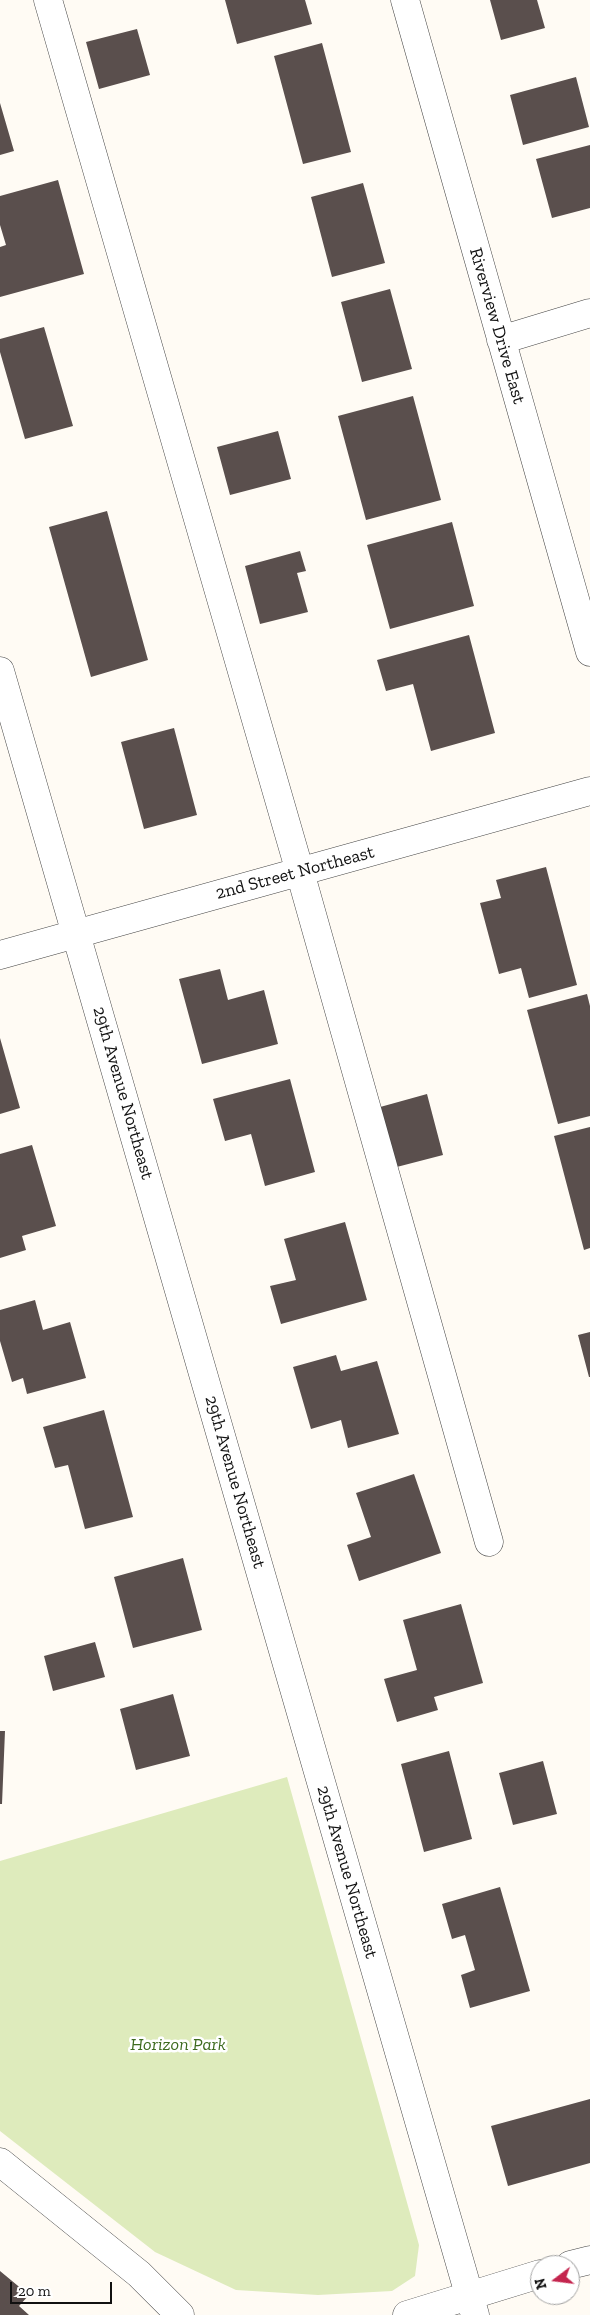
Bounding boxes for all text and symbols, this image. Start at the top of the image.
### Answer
street label: Riverview Drive East [464,245,530,407]
street label: 2nd Street Northeast [213,841,377,905]
street label: 29th Avenue Northeast [88,1004,158,1182]
street label: 29th Avenue Northeast [200,1393,270,1571]
street label: 29th Avenue Northeast [312,1783,382,1961]
park label: Horizon Park [130,2034,226,2056]
north arrow [530,2255,580,2305]
scale bar [12,2272,115,2304]
text: N [531,2276,551,2291]
text: 20 m [18,2282,51,2300]

